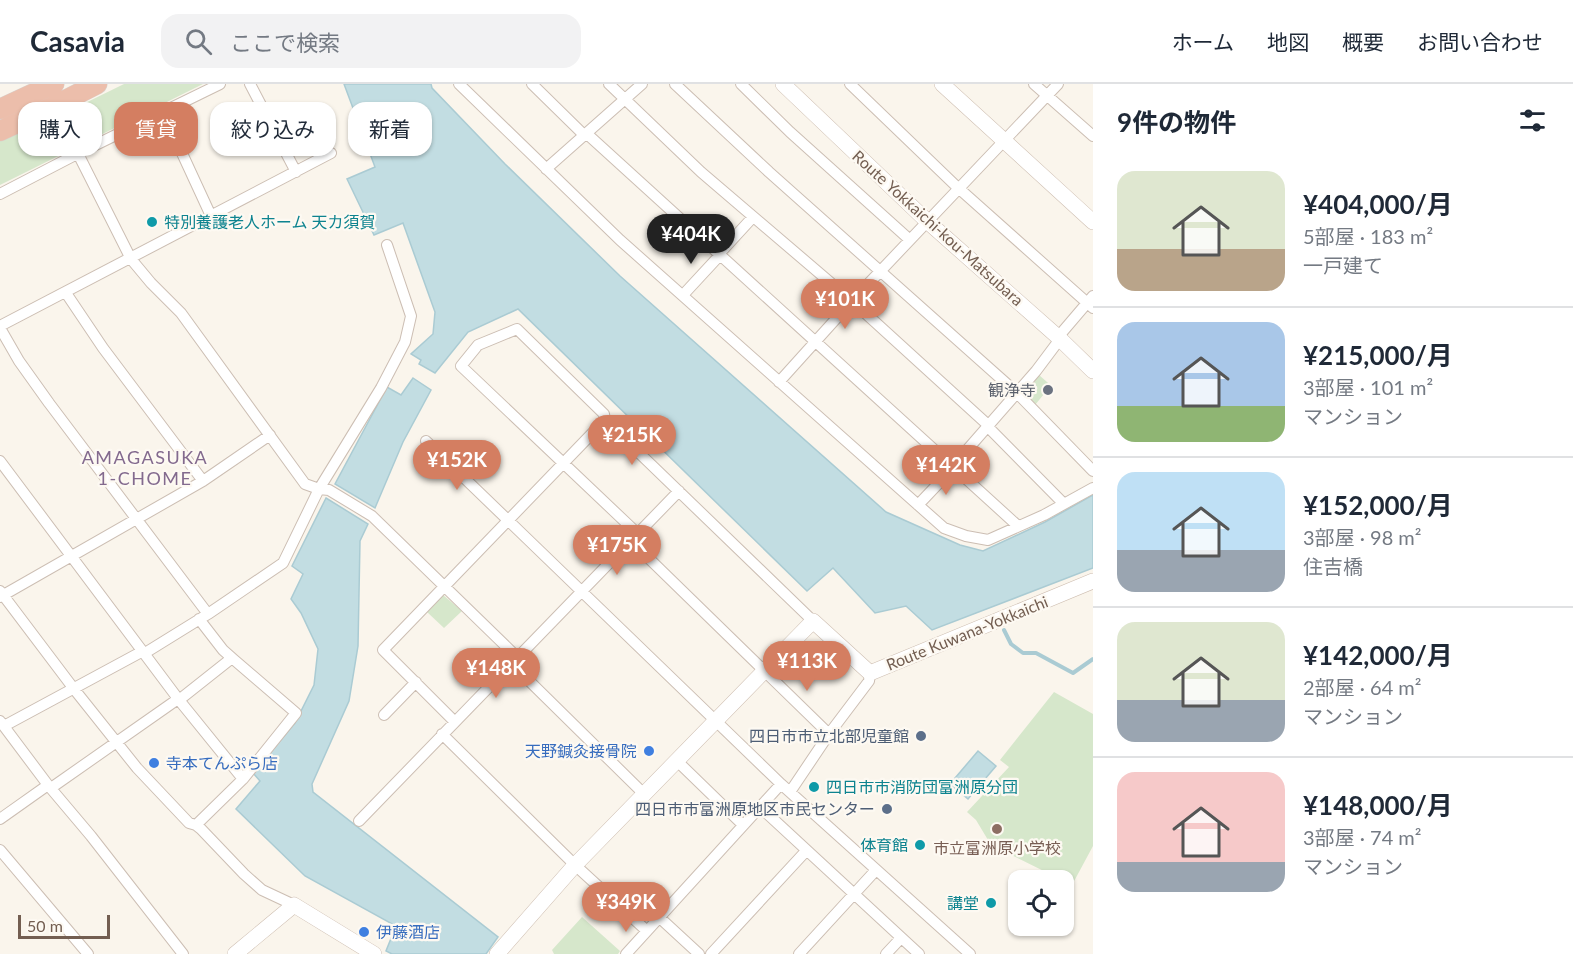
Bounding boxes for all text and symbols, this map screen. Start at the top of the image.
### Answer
search box [161,14,581,68]
text: Casavia [30,24,125,58]
icon: search [182,25,215,58]
text: ここで検索 [230,29,340,56]
text: ホーム [1172,29,1234,54]
text: 地図 [1267,29,1309,54]
text: 概要 [1342,29,1384,54]
text: お問い合わせ [1417,29,1543,54]
chip: 購入 [18,102,102,156]
chip: 賃貸 [114,102,198,156]
chip: 絞り込み [210,102,336,156]
chip: 新着 [348,102,432,156]
icon: filters [1516,104,1549,137]
text: 9件の物件 [1117,106,1236,138]
street label: Route Yokkaichi-kou-Matsubara [849,146,1028,309]
text: ¥404,000/月 [1303,188,1453,220]
icon: home [1165,195,1237,267]
place label: 特別養護老人ホーム 天カ須賀 [164,212,376,231]
pin: ¥404K [649,214,733,265]
marker: 特別養護老人ホーム 天カ須賀 [145,215,159,229]
text: ¥404K [661,221,721,245]
text: 5部屋 · 183 m² [1303,224,1433,248]
text: 一戸建て [1303,253,1383,277]
pin: ¥101K [803,279,887,330]
text: ¥101K [815,286,875,310]
text: ¥215,000/月 [1303,339,1453,371]
icon: home [1165,346,1237,418]
text: 3部屋 · 101 m² [1303,375,1433,399]
place label: 観浄寺 [988,380,1036,399]
marker: 観浄寺 [1041,383,1055,397]
text: マンション [1303,404,1403,428]
pin: ¥215K [590,415,674,466]
text: ¥215K [602,422,662,446]
pin: ¥152K [415,440,499,491]
pin: ¥142K [904,445,988,496]
district label: AMAGASUKA 1-CHOME [82,446,208,489]
text: ¥152K [427,447,487,471]
text: ¥142K [916,452,976,476]
text: ¥152,000/月 [1303,489,1453,521]
icon: home [1165,496,1237,568]
pin: ¥175K [575,525,659,576]
text: 3部屋 · 98 m² [1303,525,1422,549]
text: ¥175K [587,532,647,556]
text: 住吉橋 [1303,554,1363,578]
street label: Route Kuwana-Yokkaichi [883,591,1050,674]
text: ¥142,000/月 [1303,639,1453,671]
pin: ¥113K [765,641,849,692]
icon: home [1165,646,1237,718]
pin: ¥148K [454,648,538,699]
text: ¥113K [777,648,837,672]
text: ¥148K [466,655,526,679]
text: 2部屋 · 64 m² [1303,675,1422,699]
text: マンション [1303,704,1403,728]
place label: 四日市市立北部児童館 [749,726,909,745]
marker: 四日市市立北部児童館 [914,729,928,743]
place label: 天野鍼灸接骨院 [525,741,637,760]
marker: 天野鍼灸接骨院 [642,744,656,758]
place label: 寺本てんぷら店 [166,753,278,772]
marker: 寺本てんぷら店 [147,756,161,770]
place label: 四日市市消防団富洲原分団 [826,777,1018,796]
marker: 四日市市消防団富洲原分団 [807,780,821,794]
text: ¥148,000/月 [1303,789,1453,821]
icon: home [1165,796,1237,868]
place label: 四日市市富洲原地区市民センター [635,799,875,818]
marker: 四日市市富洲原地区市民センター [880,802,894,816]
marker: 市立富洲原小学校 [990,822,1004,836]
text: 3部屋 · 74 m² [1303,825,1422,849]
place label: 体育館 [860,835,908,854]
marker: 体育館 [913,838,927,852]
place label: 市立富洲原小学校 [933,838,1061,857]
text: マンション [1303,854,1403,878]
map controls [1008,870,1074,936]
button: locate [1008,870,1074,936]
pin: ¥349K [584,882,668,933]
text: ¥349K [596,889,656,913]
place label: 講堂 [947,893,979,912]
marker: 講堂 [984,896,998,910]
scale bar [18,912,110,940]
text: 50 m [27,916,63,935]
place label: 伊藤酒店 [376,922,440,941]
marker: 伊藤酒店 [357,925,371,939]

